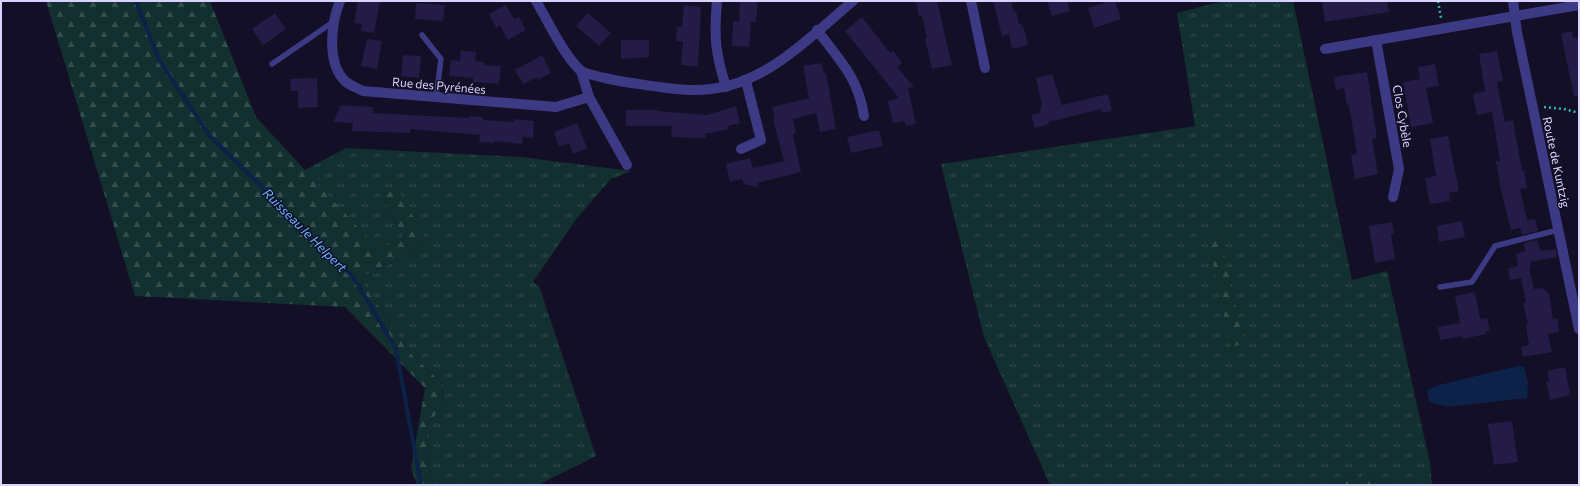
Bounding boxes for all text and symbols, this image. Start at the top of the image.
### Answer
street label: Rue des Pyrénées [392,74,486,96]
street label: Clos Cybèle [1391,84,1415,148]
street label: Route de Kuntzig [1541,115,1574,209]
water label: Ruisseau le Helpert [260,185,351,276]

